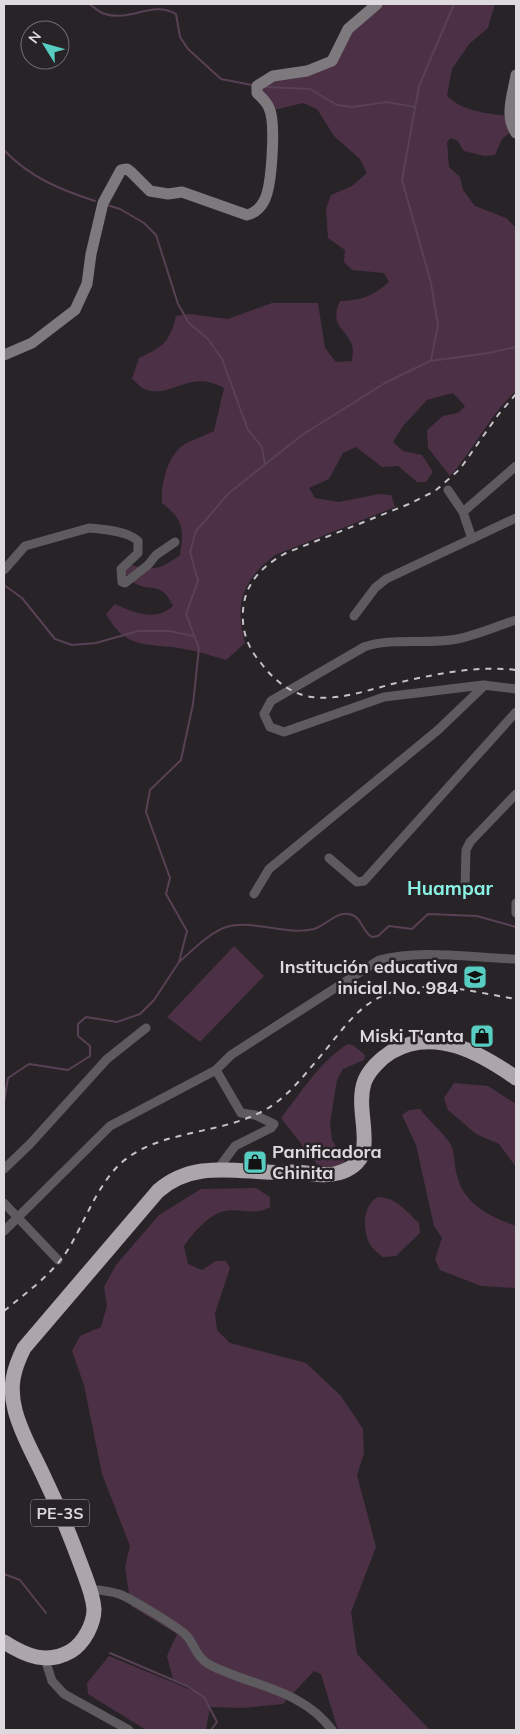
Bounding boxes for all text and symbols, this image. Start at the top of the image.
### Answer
north arrow [20,20,70,70]
text: N [24,28,45,47]
district label: Huampar [407,876,493,900]
place label: Institución educativa inicial No. 984 [280,955,458,999]
school or university icon: Institución educativa inicial No. 984 [462,964,488,990]
shop icon: Miski T'anta [469,1023,495,1049]
place label: Miski T'anta [360,1024,464,1047]
place label: Panificadora Chinita [272,1140,382,1184]
shop icon: Panificadora Chinita [242,1149,268,1175]
road number: PE-3S [31,1500,89,1526]

